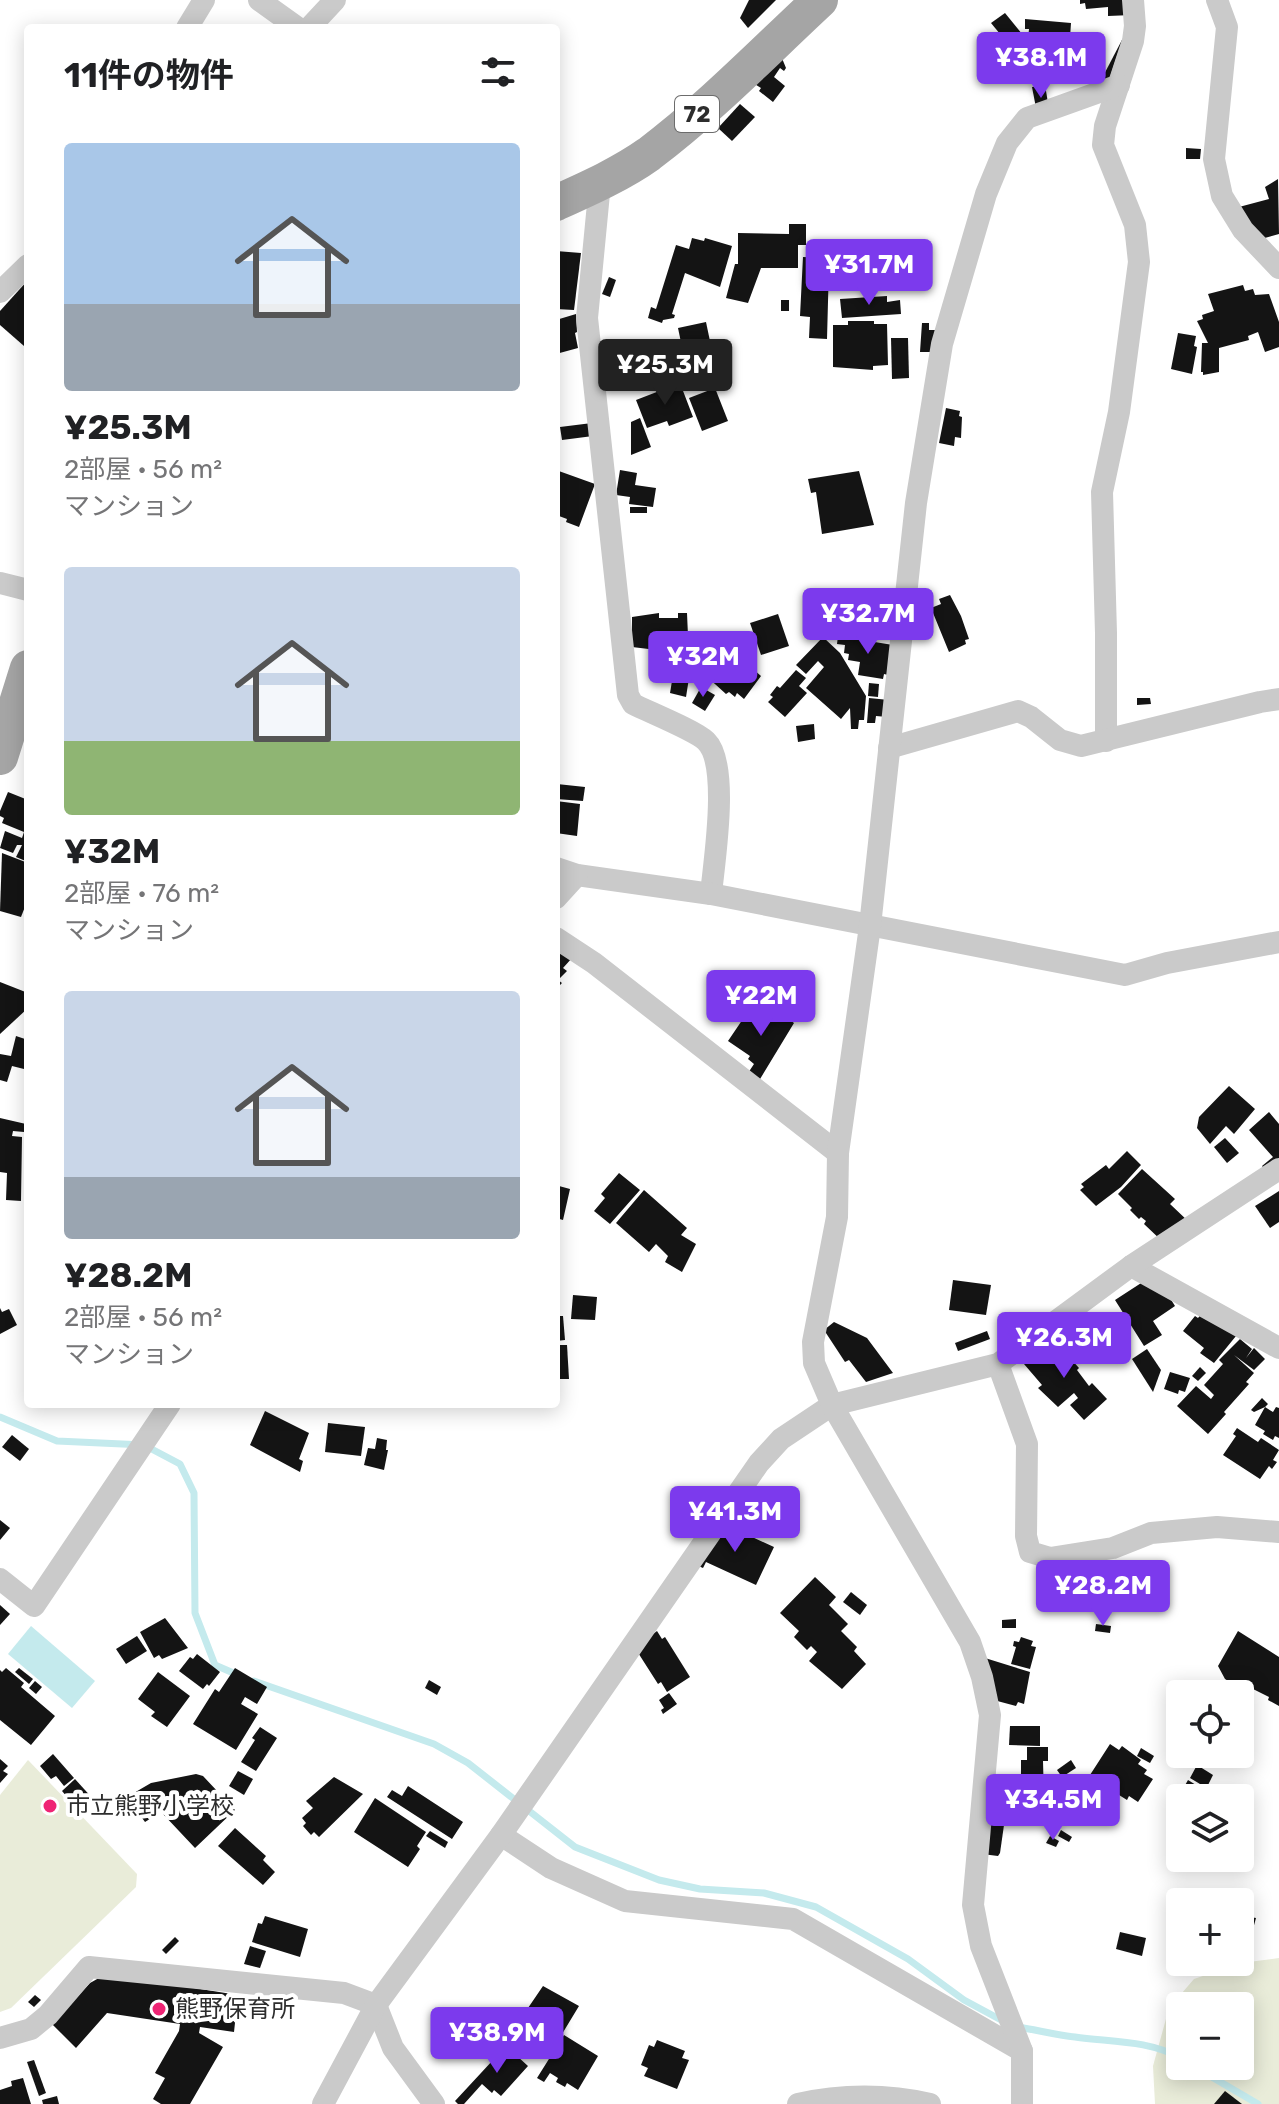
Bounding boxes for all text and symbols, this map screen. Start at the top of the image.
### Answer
pin: ¥38.1M [976,32,1106,100]
text: ¥38.1M [995,42,1087,73]
icon: filters [476,50,520,94]
text: 11件の物件 [64,55,234,96]
road number: 72 [675,96,719,132]
icon: home [220,195,364,339]
pin: ¥31.7M [804,239,934,307]
text: ¥31.7M [824,249,914,280]
pin: ¥25.3M [600,339,730,407]
text: ¥25.3M [616,349,714,380]
text: ¥25.3M [64,407,192,448]
text: 2部屋 · 56 m² [64,454,222,485]
text: マンション [64,491,194,522]
pin: ¥32.7M [803,588,933,656]
text: ¥32.7M [821,598,915,629]
icon: home [220,619,364,763]
pin: ¥32M [656,631,750,699]
text: ¥32M [666,641,740,672]
text: ¥32M [64,831,160,872]
text: 2部屋 · 76 m² [64,878,219,909]
text: マンション [64,915,194,946]
pin: ¥22M [714,970,808,1038]
text: ¥22M [724,980,798,1011]
icon: home [220,1043,364,1187]
text: ¥28.2M [64,1255,192,1296]
text: 2部屋 · 56 m² [64,1302,222,1333]
pin: ¥26.3M [999,1312,1129,1380]
text: ¥26.3M [1015,1322,1113,1353]
text: マンション [64,1339,194,1370]
pin: ¥41.3M [670,1486,800,1554]
text: ¥41.3M [688,1496,782,1527]
pin: ¥28.2M [1038,1560,1168,1628]
text: ¥28.2M [1054,1570,1152,1601]
map controls [1166,1680,1254,2080]
button: locate [1166,1680,1254,1768]
pin: ¥34.5M [988,1774,1118,1842]
text: ¥34.5M [1004,1784,1102,1815]
button: layers [1166,1784,1254,1872]
place label: 市立熊野小学校 [66,1792,234,1820]
marker: 市立熊野小学校 [41,1797,59,1815]
button: + [1166,1888,1254,1976]
button: − [1166,1992,1254,2080]
place label: 熊野保育所 [175,1995,295,2023]
marker: 熊野保育所 [150,2000,168,2018]
pin: ¥38.9M [432,2007,562,2075]
text: ¥38.9M [448,2017,546,2048]

